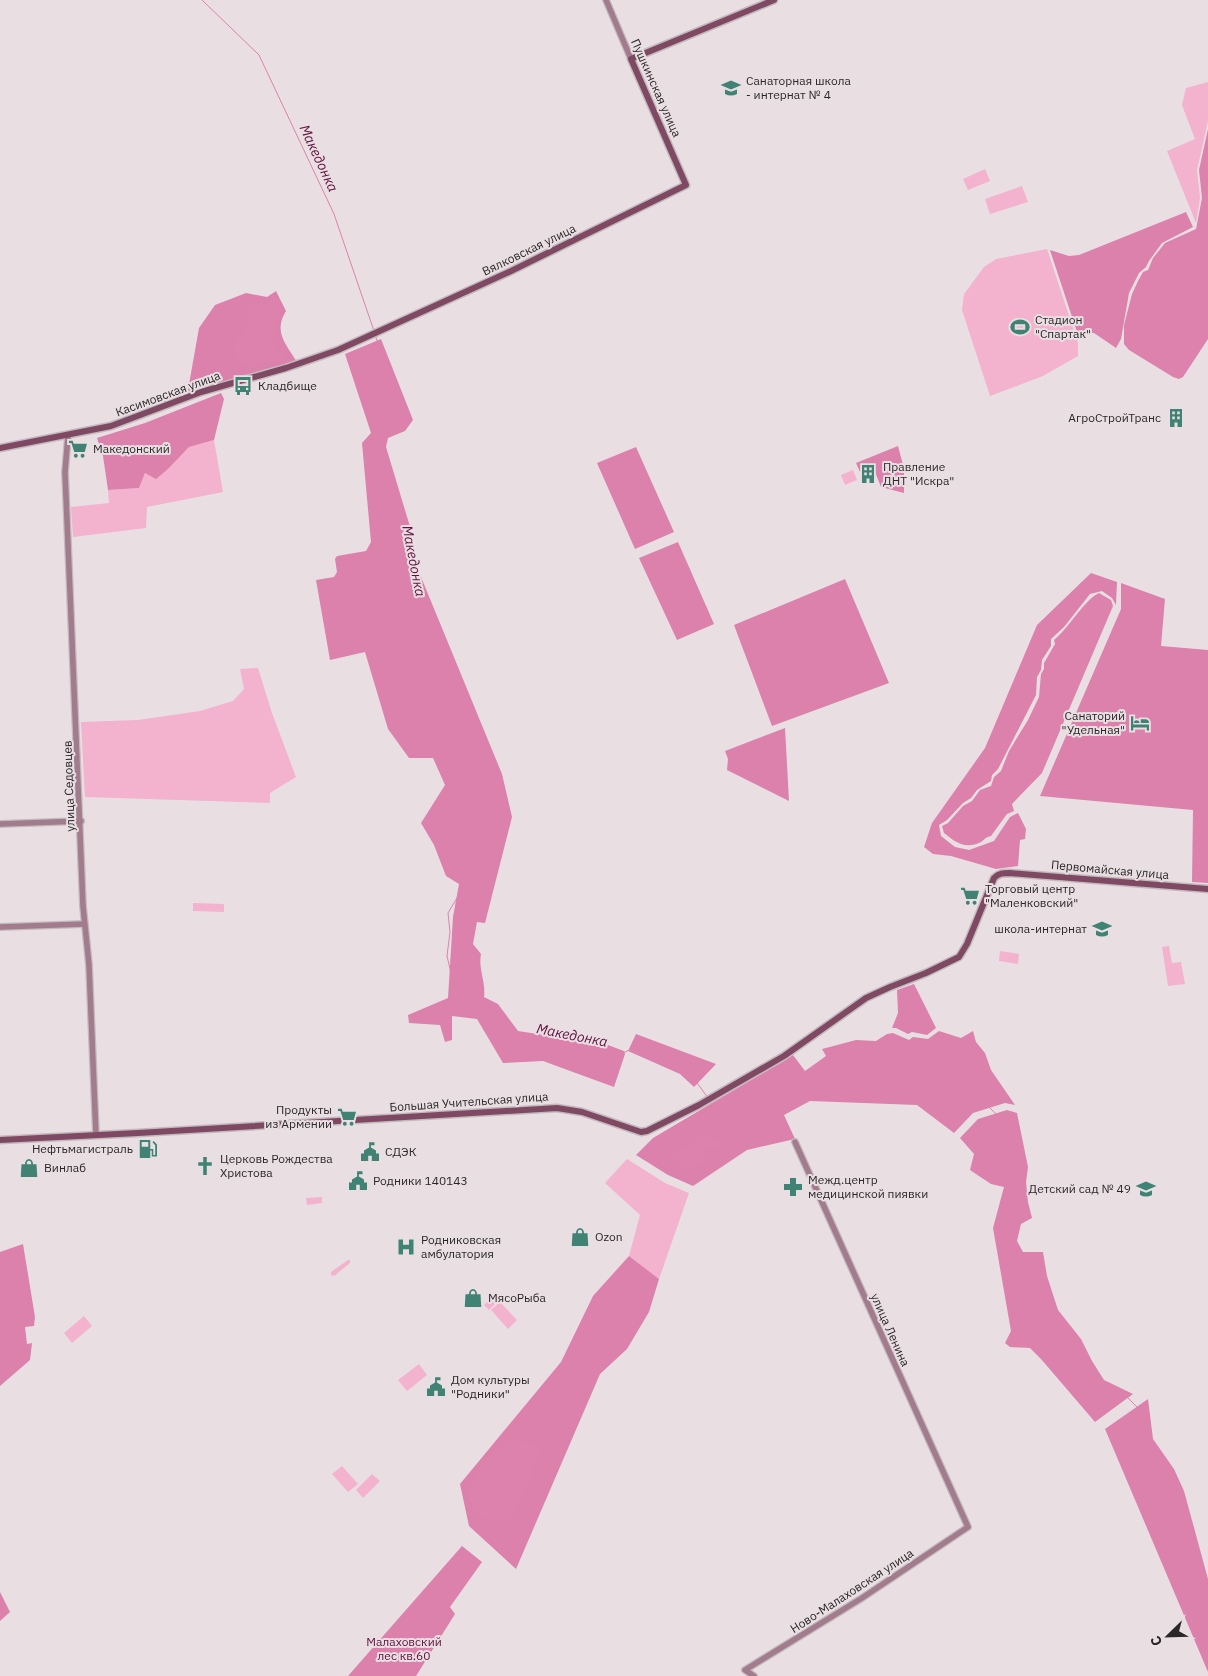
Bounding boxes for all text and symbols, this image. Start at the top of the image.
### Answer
street label: Пушкинская улица [628,36,685,140]
place label: Санаторная школа - интернат № 4 [746,73,851,102]
school or university icon: Санаторная школа - интернат № 4 [720,77,742,99]
water label: Македонка [296,121,342,195]
street label: Вялковская улица [480,220,579,279]
place label: Стадион "Спартак" [1035,312,1091,341]
sports icon: Стадион "Спартак" [1009,316,1031,338]
street label: Касимовская улица [113,367,223,419]
bus stop icon: Кладбище [232,375,254,397]
place label: Кладбище [258,378,317,393]
building icon: АгроСтройТранс [1165,407,1187,429]
place label: АгроСтройТранс [1068,410,1161,425]
supermarket icon: Македонский [67,438,89,460]
place label: Македонский [93,441,170,456]
place label: Правление ДНТ "Искра" [883,459,954,488]
building icon: Правление ДНТ "Искра" [857,463,879,485]
water label: Македонка [398,524,430,598]
place label: Санаторий "Удельная" [1062,708,1125,737]
hotel icon: Санаторий "Удельная" [1129,712,1151,734]
street label: улица Седовцев [59,740,78,832]
street label: Первомайская улица [1050,857,1170,882]
place label: Торговый центр "Маленковский" [985,881,1078,910]
supermarket icon: Торговый центр "Маленковский" [959,885,981,907]
school or university icon: школа-интернат [1091,918,1113,940]
place label: школа-интернат [994,921,1087,936]
water label: Македонка [535,1019,609,1051]
street label: Большая Учительская улица [389,1088,550,1115]
place label: Продукты из Армении [265,1102,332,1131]
supermarket icon: Продукты из Армении [336,1106,358,1128]
fuel station icon: Нефтьмагистраль [137,1138,159,1160]
place label: Нефтьмагистраль [32,1141,133,1156]
public building icon: СДЭК [359,1141,381,1163]
place label: СДЭК [385,1144,417,1159]
place label: Церковь Рождества Христова [220,1151,333,1180]
church icon: Церковь Рождества Христова [194,1155,216,1177]
shop icon: Винлаб [18,1157,40,1179]
place label: Винлаб [44,1160,86,1175]
public building icon: Родники 140143 [347,1170,369,1192]
place label: Межд.центр медицинской пиявки [808,1172,928,1201]
place label: Родники 140143 [373,1173,468,1188]
pharmacy icon: Межд.центр медицинской пиявки [782,1176,804,1198]
school or university icon: Детский сад № 49 [1135,1178,1157,1200]
place label: Детский сад № 49 [1029,1181,1131,1196]
shop icon: Ozon [569,1226,591,1248]
place label: Ozon [595,1229,622,1244]
place label: Родниковская амбулатория [421,1232,501,1261]
hospital icon: Родниковская амбулатория [395,1236,417,1258]
shop icon: МясоРыба [462,1287,484,1309]
place label: МясоРыба [488,1290,547,1305]
street label: улица Ленина [868,1291,914,1369]
place label: Дом культуры "Родники" [451,1372,530,1401]
public building icon: Дом культуры "Родники" [425,1376,447,1398]
street label: Ново-Малаховская улица [787,1545,917,1636]
north arrow [1143,1611,1193,1661]
text: С [1146,1633,1166,1649]
park label: Малаховский лес кв.60 [366,1634,442,1663]

